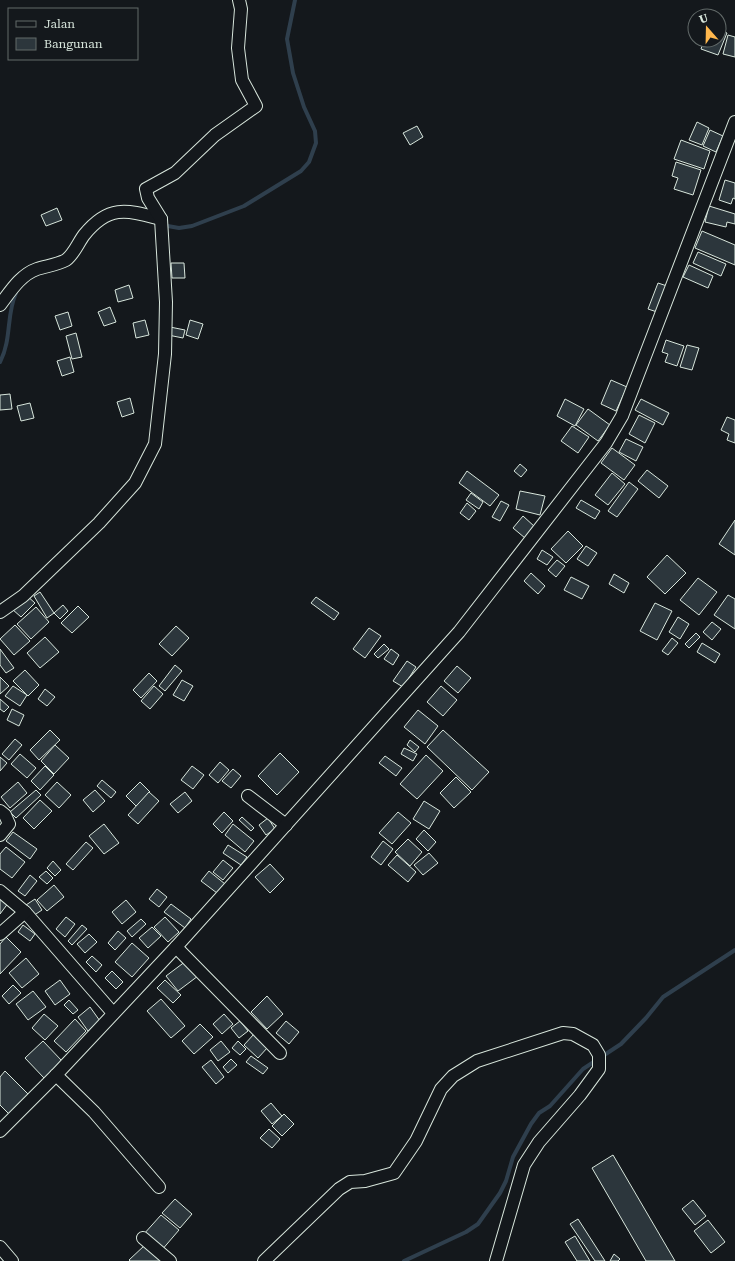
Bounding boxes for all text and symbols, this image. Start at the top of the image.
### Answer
legend [8,8,138,60]
north arrow [687,8,727,48]
text: U [698,11,710,27]
text: Jalan [44,17,75,31]
text: Bangunan [44,37,103,51]

